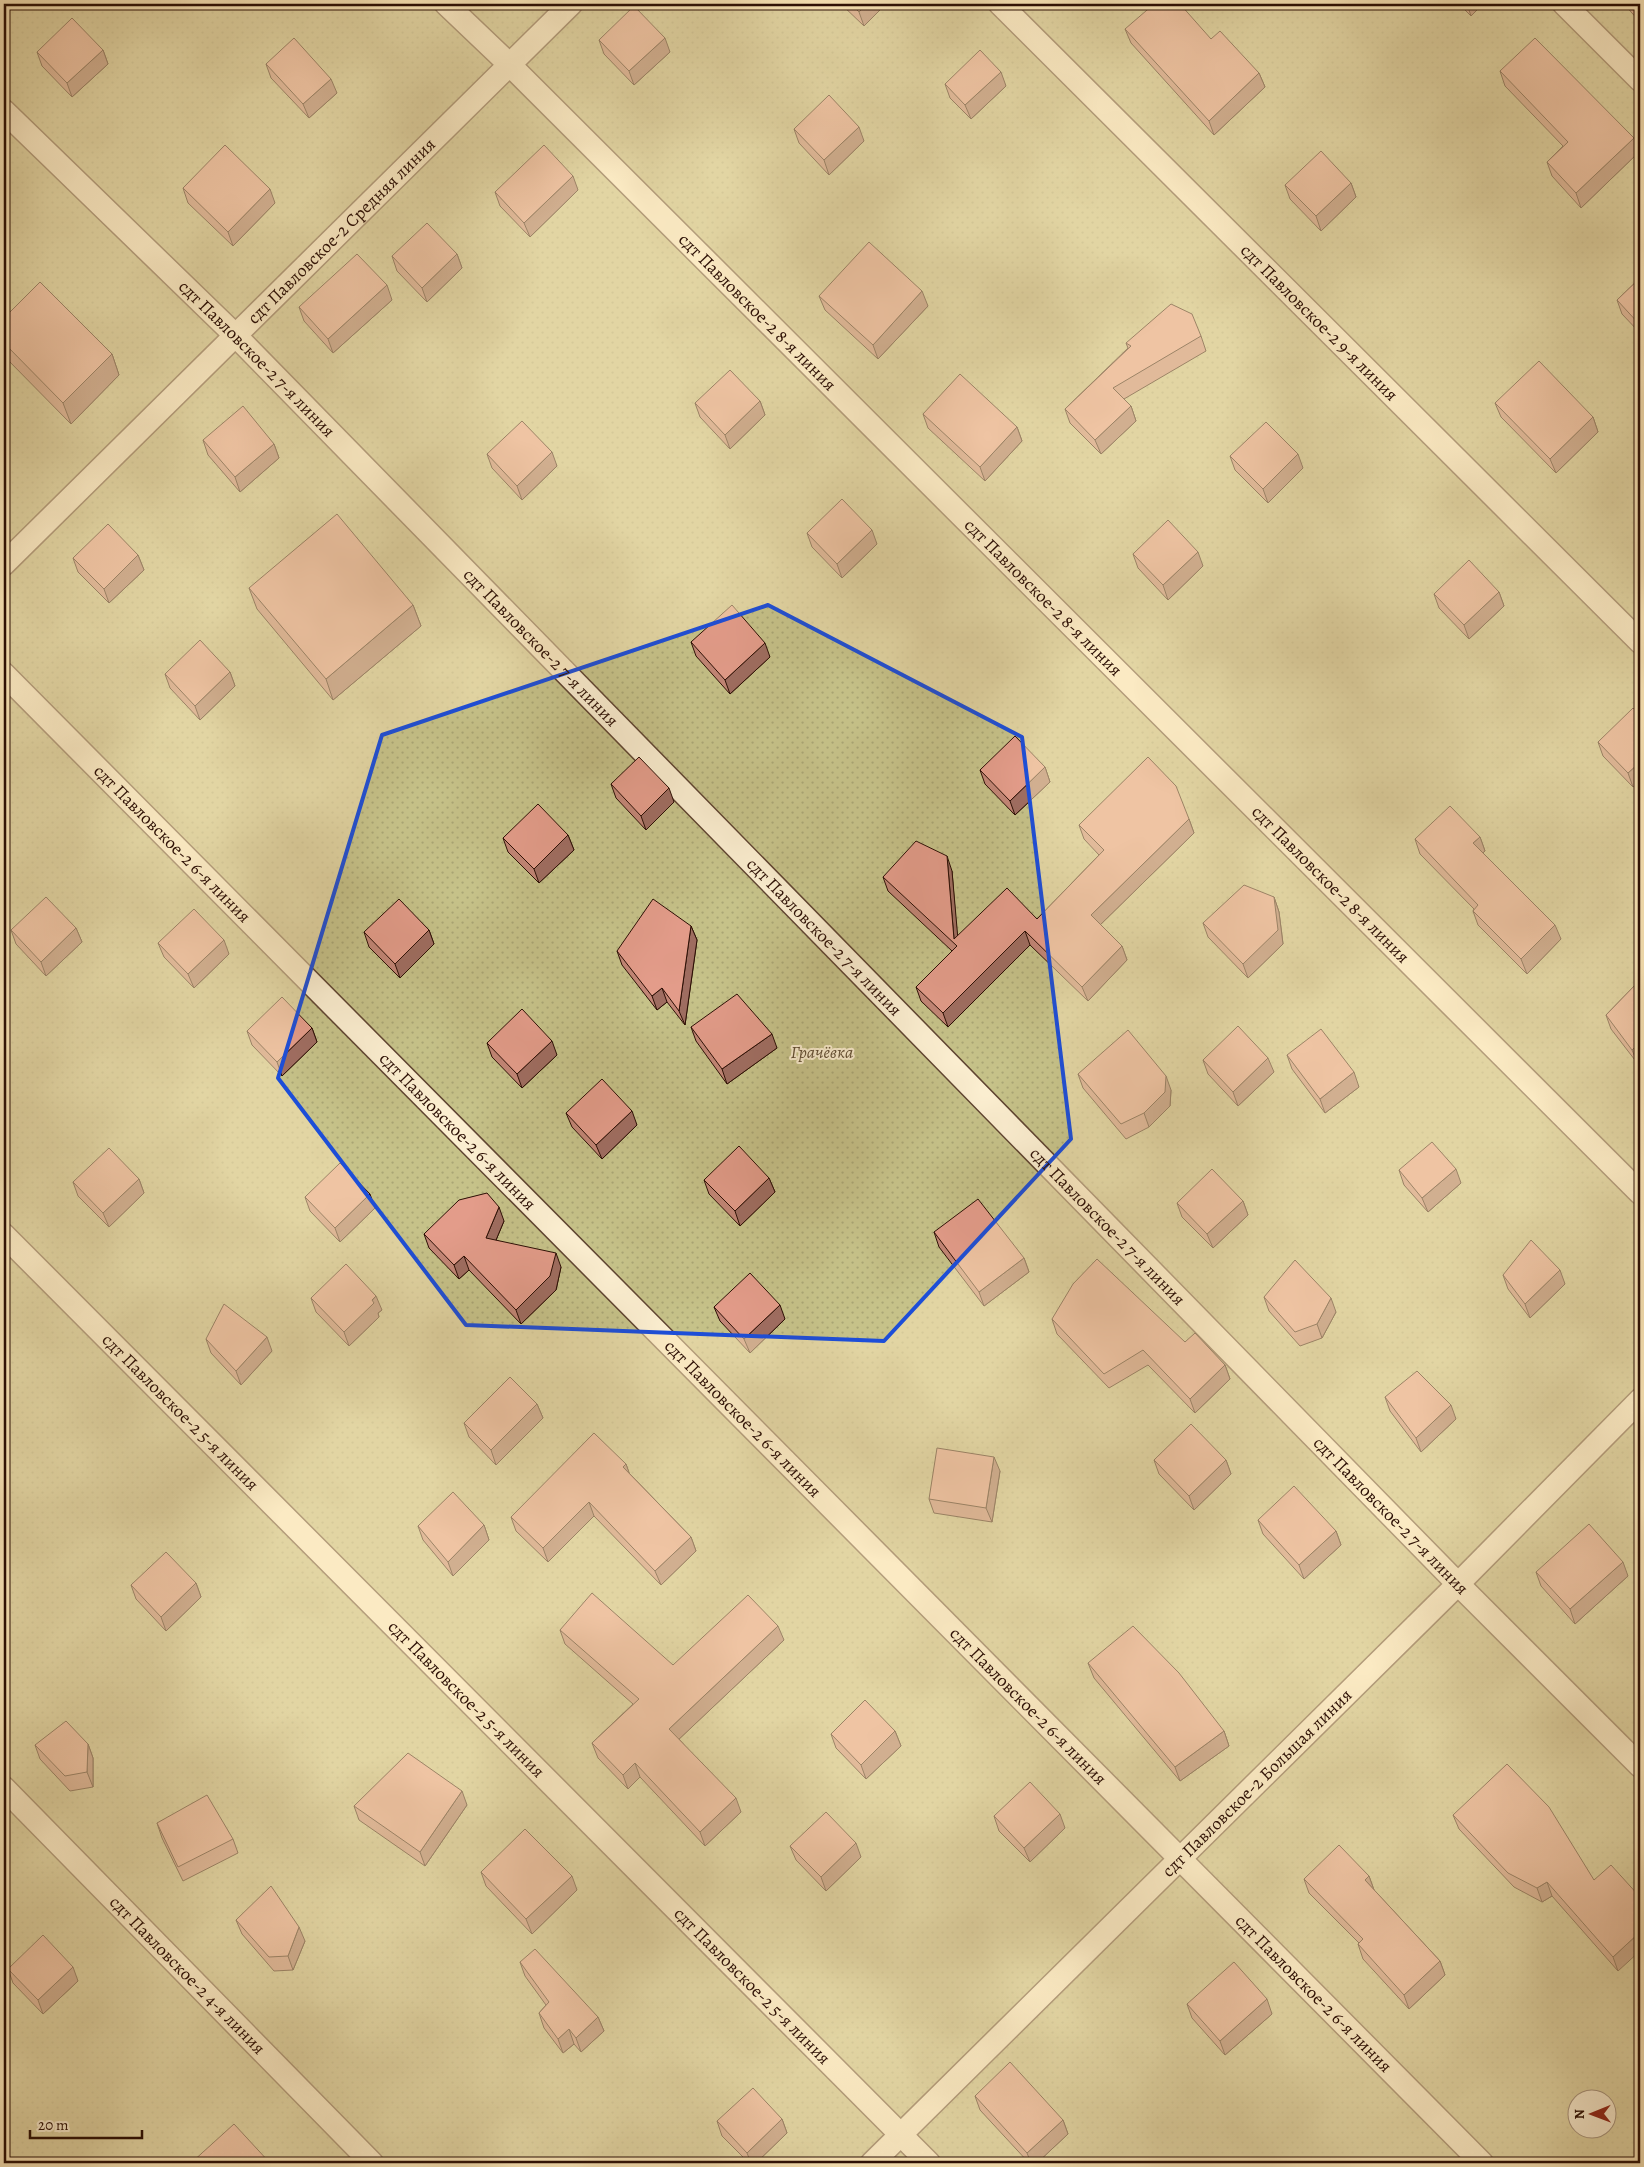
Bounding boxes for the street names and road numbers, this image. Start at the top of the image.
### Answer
street label: сдт Павловское-2 Средняя линия [242,133,441,329]
street label: сдт Павловское-2 8-я линия [673,228,842,396]
street label: сдт Павловское-2 9-я линия [1235,239,1403,406]
street label: сдт Павловское-2 7-я линия [173,275,341,442]
street label: сдт Павловское-2 8-я линия [959,513,1128,681]
street label: сдт Павловское-2 7-я линия [458,563,624,732]
street label: сдт Павловское-2 6-я линия [89,759,256,928]
street label: сдт Павловское-2 8-я линия [1246,800,1415,968]
street label: сдт Павловское-2 7-я линия [741,852,907,1021]
street label: сдт Павловское-2 6-я линия [374,1047,541,1215]
street label: сдт Павловское-2 7-я линия [1025,1142,1191,1311]
street label: сдт Павловское-2 5-я линия [97,1328,264,1496]
street label: сдт Павловское-2 6-я линия [659,1334,827,1503]
street label: сдт Павловское-2 7-я линия [1308,1431,1474,1600]
street label: сдт Павловское-2 5-я линия [383,1615,550,1783]
street label: сдт Павловское-2 6-я линия [945,1622,1112,1790]
street label: сдт Павловское-2 Большая линия [1156,1683,1357,1882]
street label: сдт Павловское-2 4-я линия [104,1890,271,2060]
street label: сдт Павловское-2 5-я линия [669,1902,836,2070]
street label: сдт Павловское-2 6-я линия [1230,1909,1397,2078]

